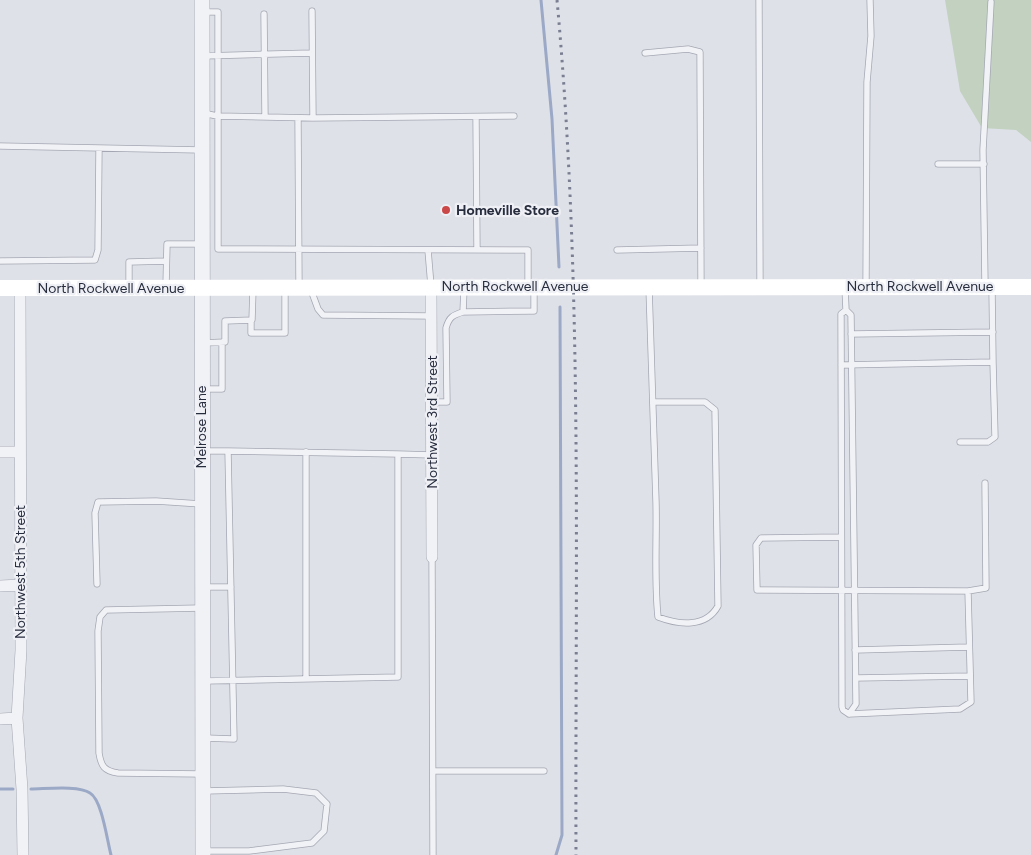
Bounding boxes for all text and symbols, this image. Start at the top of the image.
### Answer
place label: Homeville Store [456,202,559,219]
marker: Homeville Store [440,204,452,216]
street label: North Rockwell Avenue [442,278,589,295]
street label: North Rockwell Avenue [847,278,994,295]
street label: North Rockwell Avenue [38,280,185,297]
street label: Northwest 3rd Street [424,355,441,489]
street label: Melrose Lane [193,385,210,468]
street label: Northwest 5th Street [12,505,29,639]

